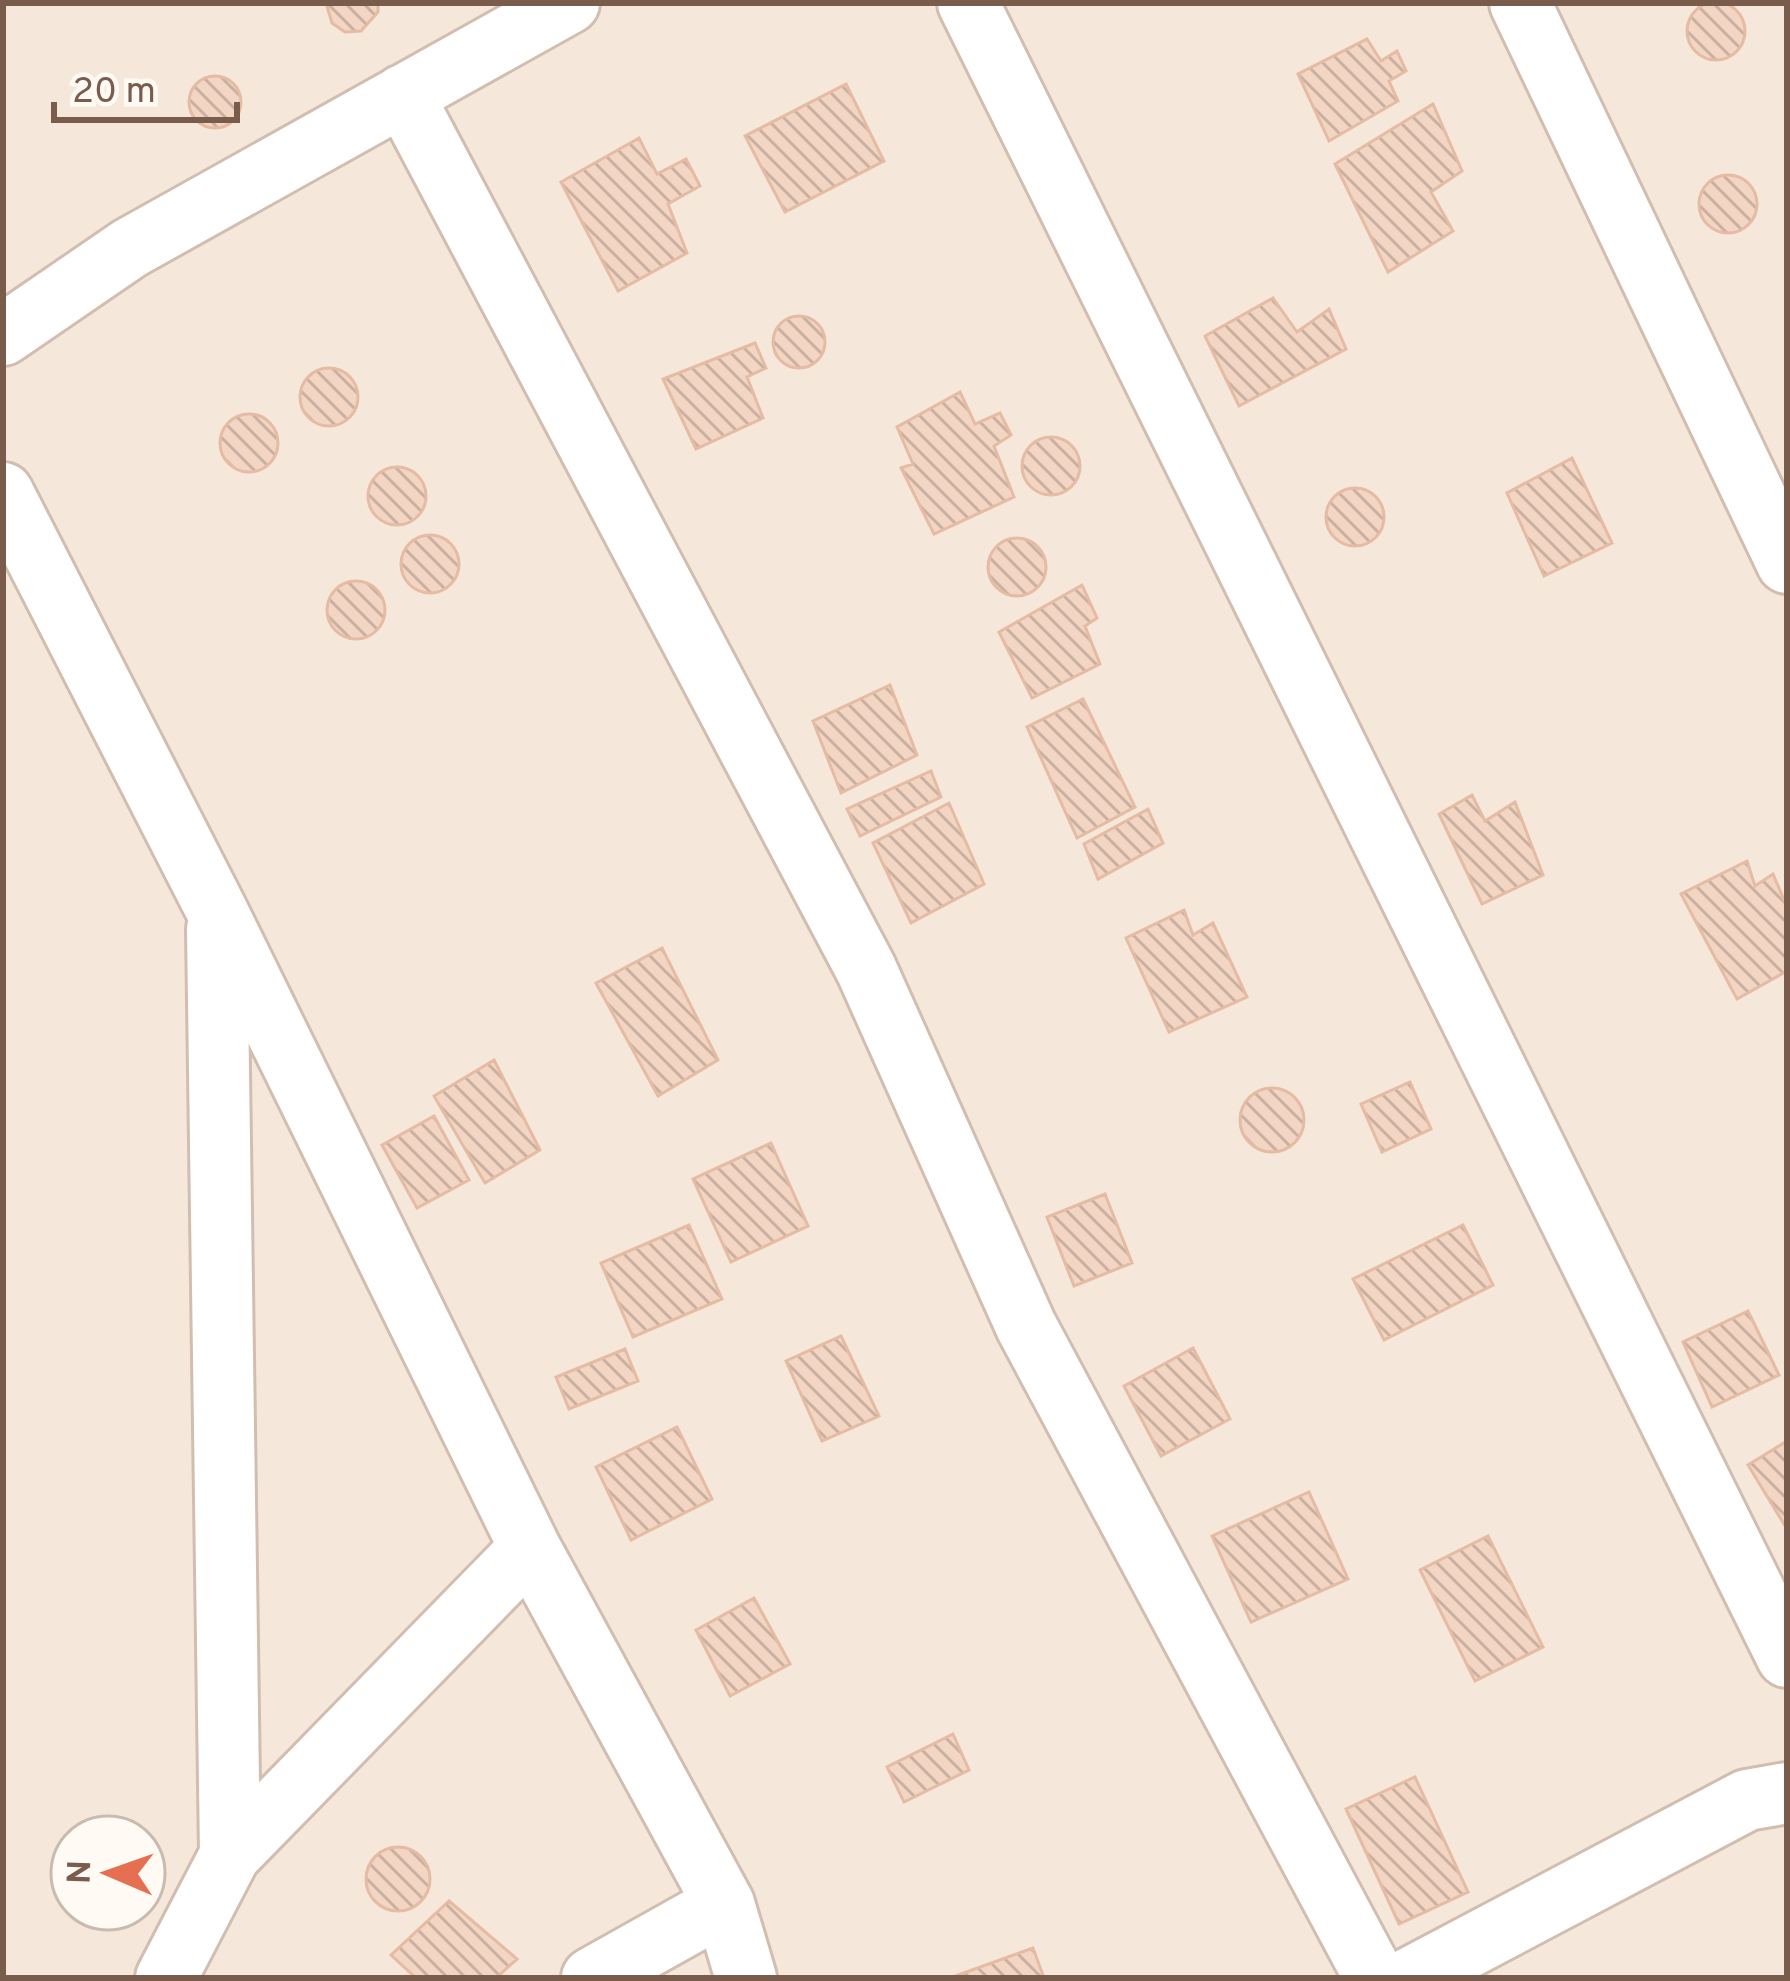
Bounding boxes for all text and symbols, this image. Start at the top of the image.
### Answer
scale bar [54,48,237,122]
text: 20 m [72,70,156,116]
north arrow [48,1813,168,1933]
text: N [61,1860,103,1885]

